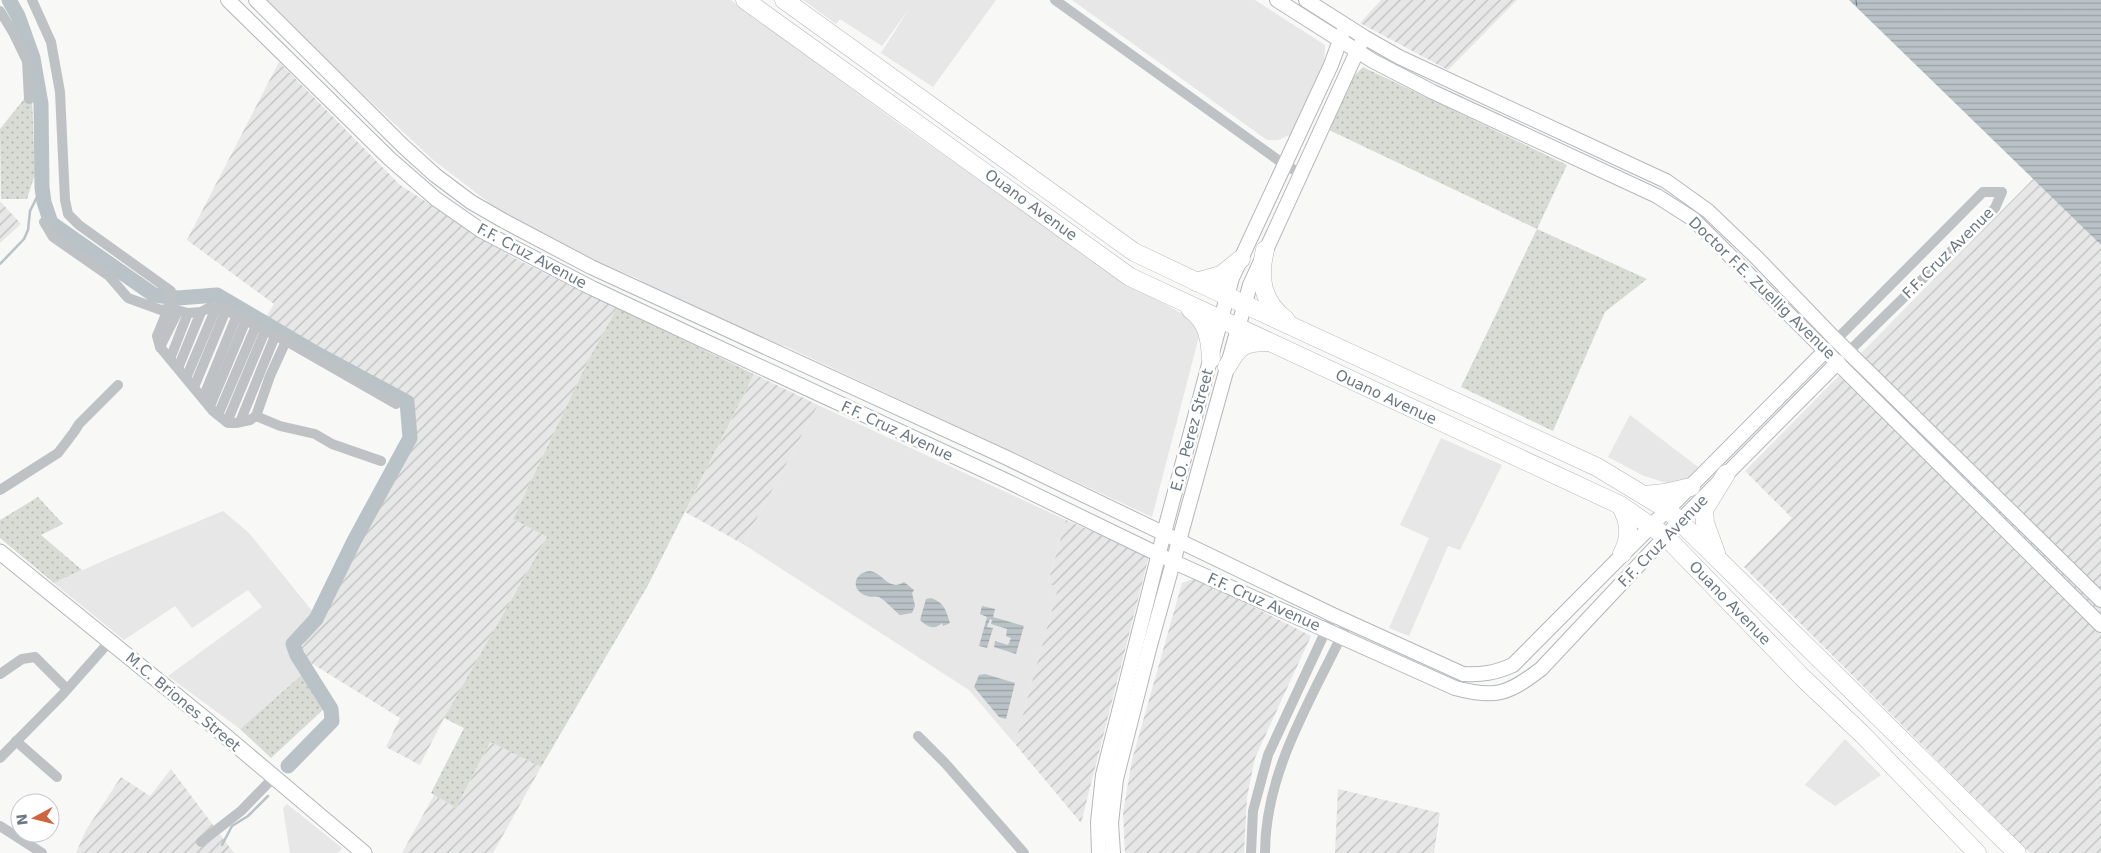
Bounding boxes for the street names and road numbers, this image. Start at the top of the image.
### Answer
street label: Ouano Avenue [981,165,1081,245]
street label: F.F. Cruz Avenue [1899,204,1997,302]
street label: Doctor F.E. Zuellig Avenue [1685,213,1839,363]
street label: F.F. Cruz Avenue [474,220,590,292]
street label: Ouano Avenue [1332,366,1440,428]
street label: E.O. Perez Street [1167,367,1217,493]
street label: F.F. Cruz Avenue [838,397,956,465]
street label: F.F. Cruz Avenue [1614,491,1712,591]
street label: Ouano Avenue [1685,557,1775,649]
street label: F.F. Cruz Avenue [1205,569,1323,635]
street label: M.C. Briones Street [122,649,244,755]

